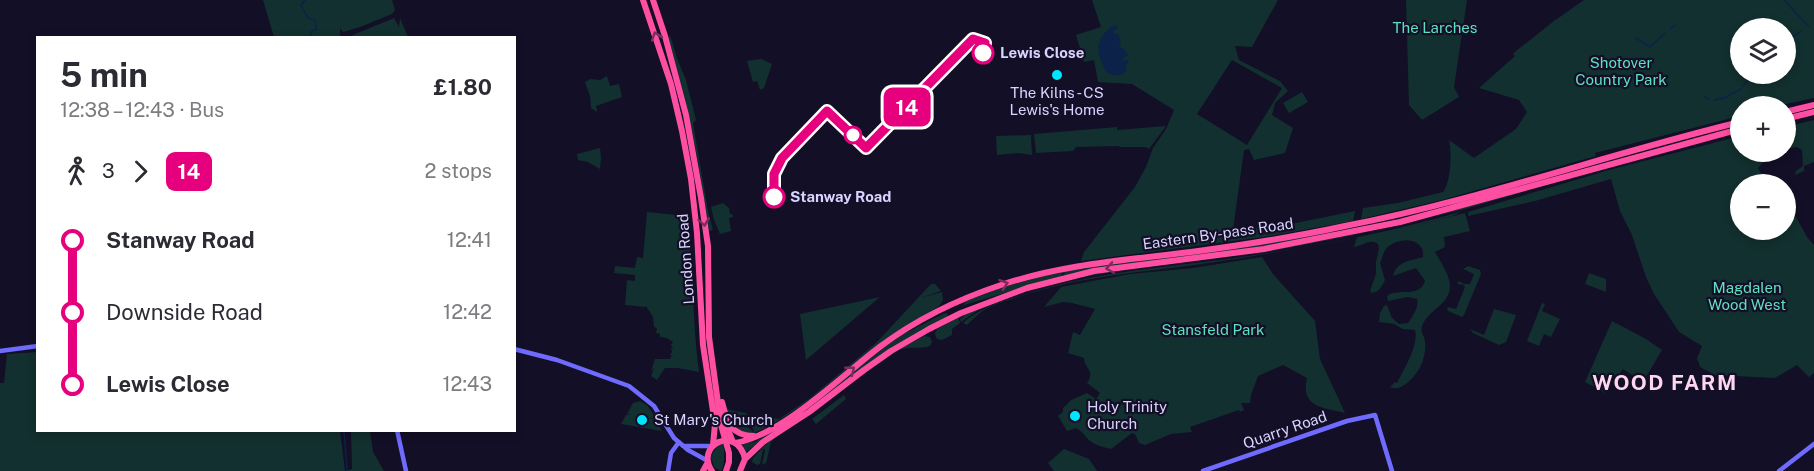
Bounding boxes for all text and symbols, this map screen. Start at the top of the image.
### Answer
map controls [1730,18,1796,240]
button: layers [1730,18,1796,84]
park label: The Larches [1393,19,1477,36]
one-way arrow [651,31,664,42]
marker: Lewis Close [972,42,994,64]
place label: Lewis Close [1000,44,1084,61]
park label: Shotover Country Park [1575,54,1667,88]
text: 5 min [60,56,148,94]
marker: The Kilns - CS Lewis's Home [1050,68,1064,82]
text: £1.80 [434,74,492,100]
place label: The Kilns - CS Lewis's Home [1010,84,1104,118]
line badge: 14 [880,88,934,126]
text: 14 [896,95,918,120]
button: + [1730,96,1796,162]
text: 12:38 – 12:43 · Bus [60,98,224,122]
unlabelled marker [844,126,862,144]
icon: walk [60,155,93,188]
icon: forward [124,155,157,188]
text: 3 [102,159,115,183]
text: 14 [178,159,200,184]
text: 2 stops [425,159,492,183]
button: − [1730,174,1796,240]
marker: Stanway Road [763,186,785,208]
place label: Stanway Road [790,188,891,205]
street label: London Road [674,213,697,305]
street label: Eastern By-pass Road [1141,215,1294,253]
one-way arrow [698,217,710,226]
text: Stanway Road [106,227,255,253]
text: 12:41 [447,228,492,252]
one-way arrow [1105,262,1115,274]
one-way arrow [998,279,1009,292]
park label: Magdalen Wood West [1708,279,1786,313]
text: Downside Road [106,299,263,325]
text: 12:42 [443,300,492,324]
park label: Stansfeld Park [1161,321,1265,338]
one-way arrow [844,366,855,377]
district label: WOOD FARM [1592,370,1738,395]
text: Lewis Close [106,371,230,397]
text: 12:43 [442,372,492,396]
place label: Holy Trinity Church [1087,398,1167,432]
street label: Quarry Road [1241,407,1329,452]
marker: Holy Trinity Church [1068,409,1082,423]
place label: St Mary's Church [654,411,773,428]
marker: St Mary's Church [635,413,649,427]

